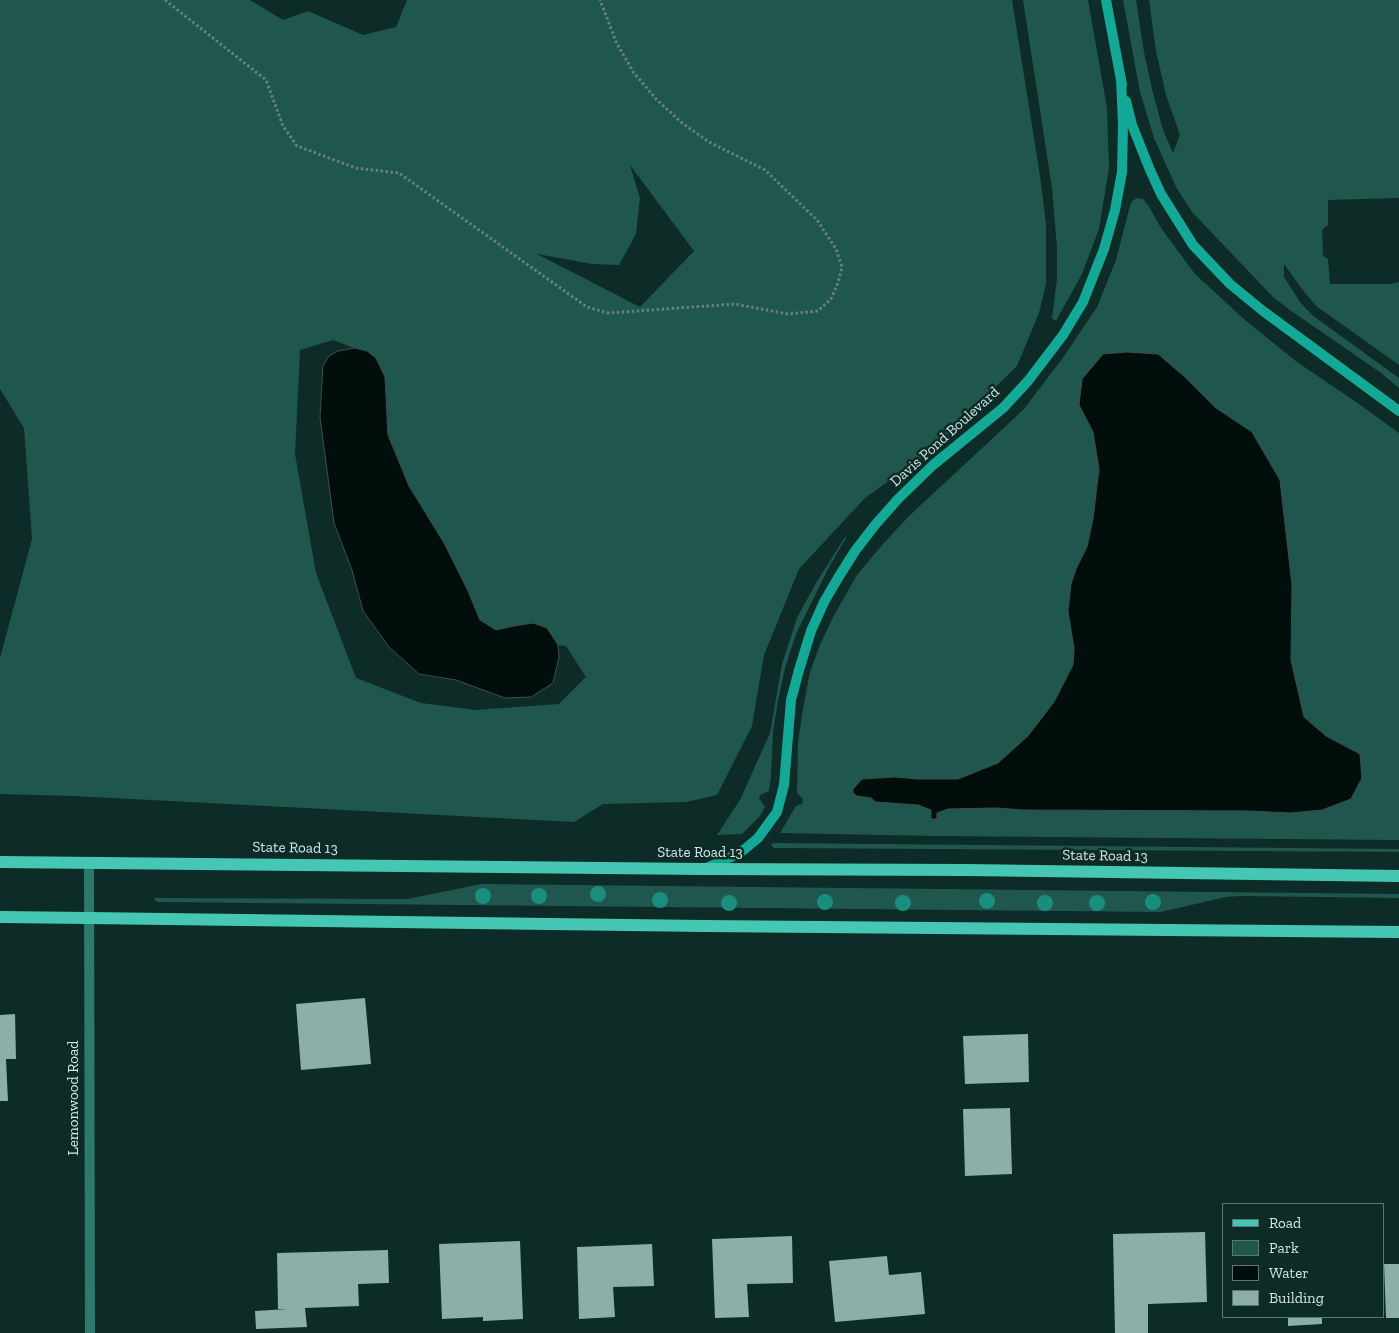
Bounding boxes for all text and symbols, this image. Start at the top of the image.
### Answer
street label: Davis Pond Boulevard [887,383,1003,491]
street label: State Road 13 [252,838,338,858]
street label: State Road 13 [657,844,743,862]
street label: State Road 13 [1062,846,1148,866]
street label: Lemonwood Road [65,1041,83,1155]
legend [1222,1203,1384,1318]
text: Road [1269,1214,1301,1232]
text: Park [1269,1239,1299,1257]
text: Water [1269,1264,1309,1282]
text: Building [1269,1289,1324,1307]

